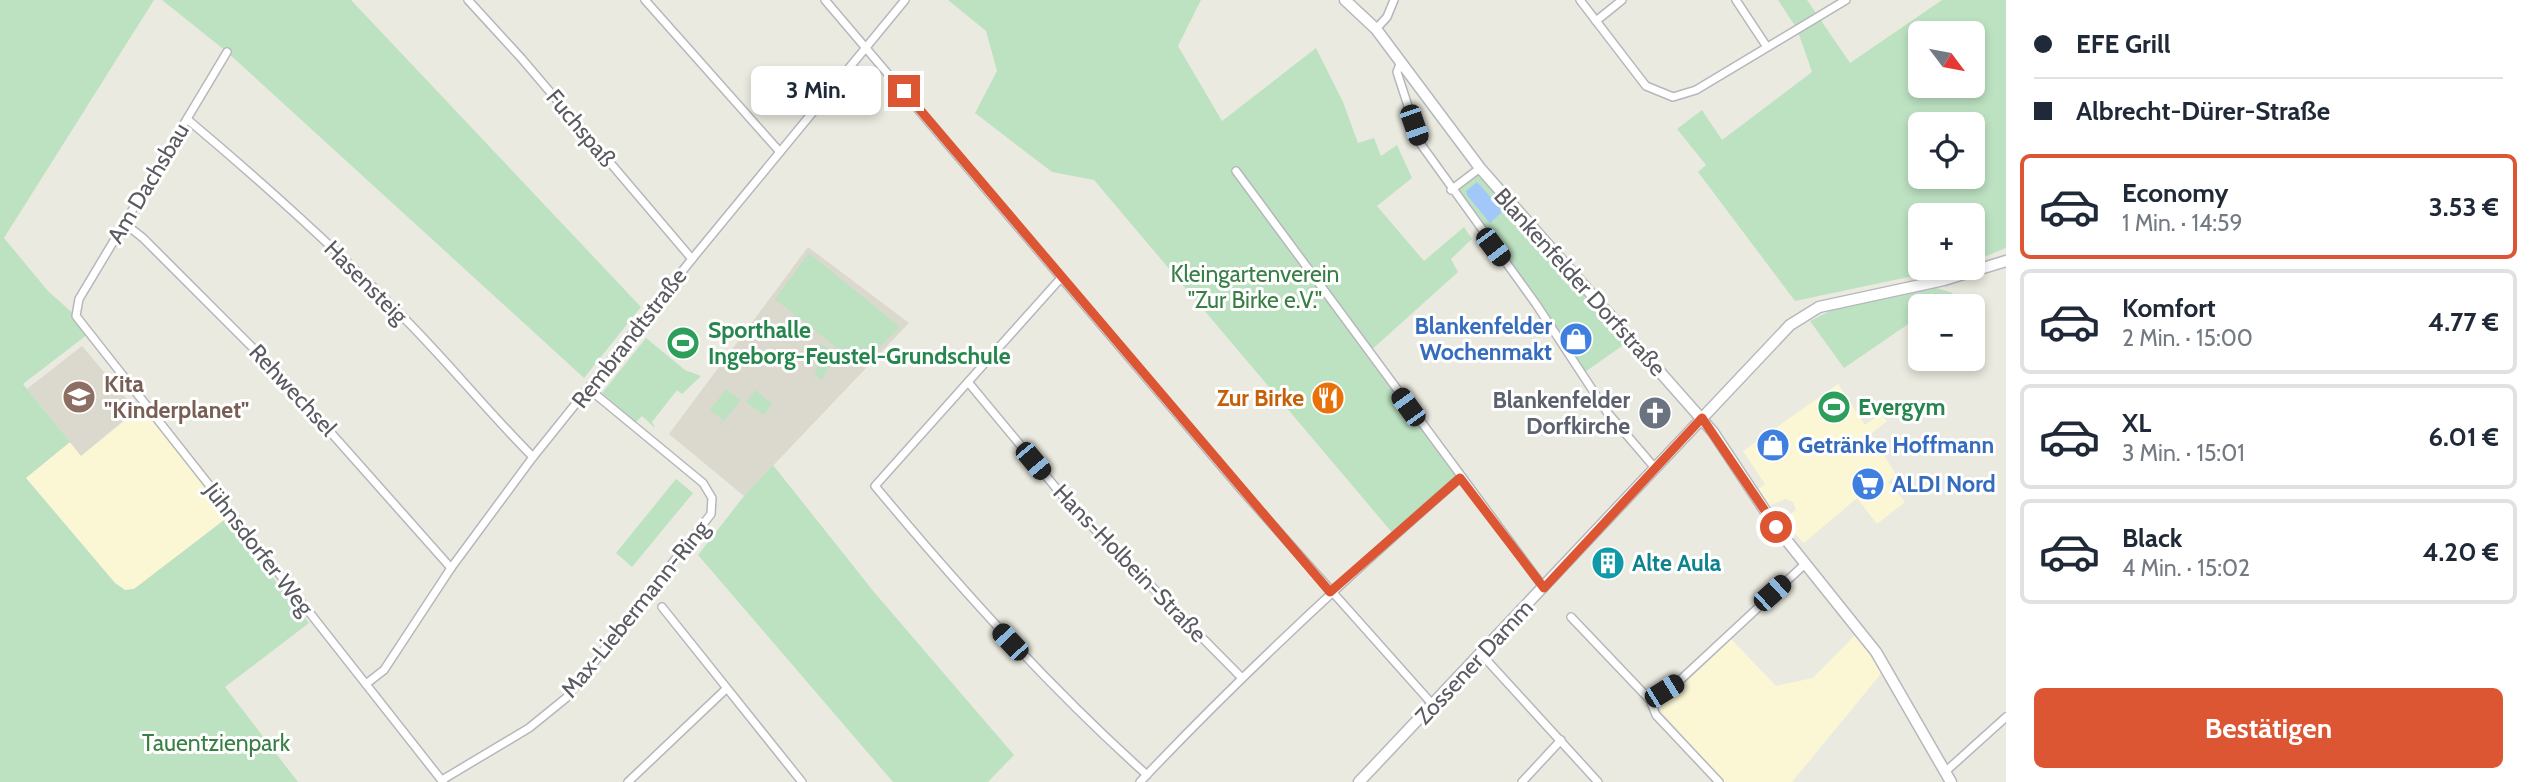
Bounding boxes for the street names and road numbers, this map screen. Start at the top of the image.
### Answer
street label: Fuchspaß [541,84,621,172]
street label: Am Dachsbau [101,118,195,248]
street label: Blankenfelder Dorfstraße [1488,182,1672,382]
street label: Hasensteig [318,234,414,330]
street label: Rembrandtstraße [566,262,693,414]
street label: Rehwechsel [243,338,343,442]
street label: Jühnsdorfer Weg [198,476,320,621]
street label: Hans-Holbein-Straße [1047,478,1213,648]
street label: Max-Liebermann-Ring [555,514,715,703]
street label: Zossener Damm [1409,594,1539,730]

